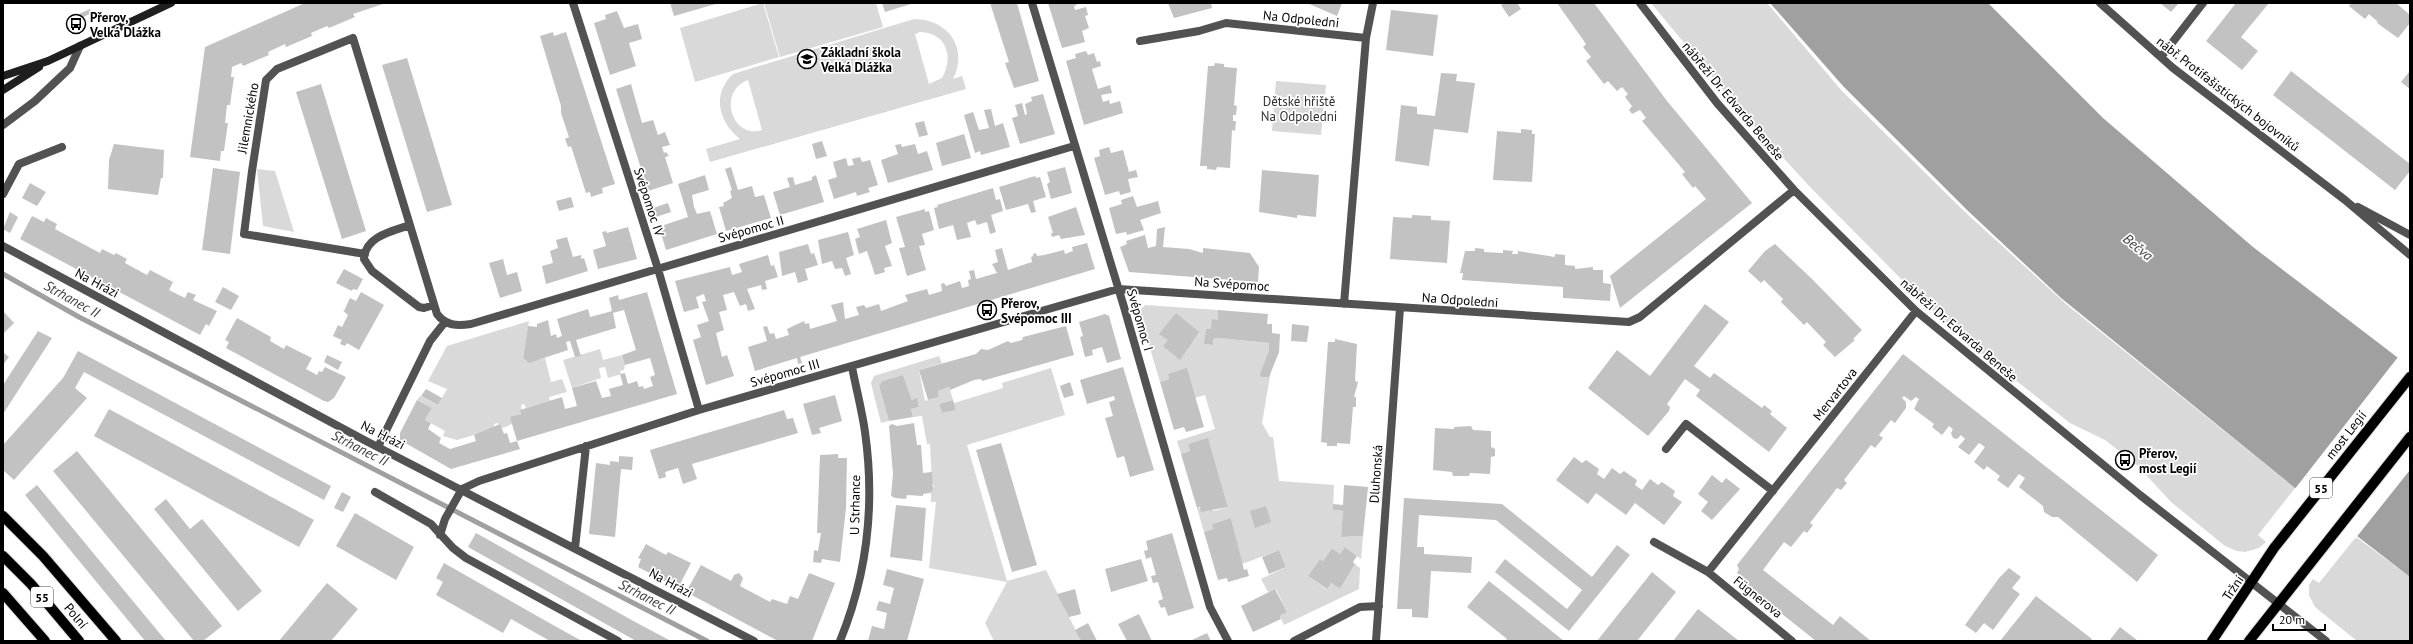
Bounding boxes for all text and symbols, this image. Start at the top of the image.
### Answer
street label: Na Odpoledni [1262,7,1340,31]
place label: Přerov, Velká Dlážka [89,9,161,41]
bus stop icon: Přerov, Velká Dlážka [65,13,87,35]
street label: nábř. Protifašistických bojovníků [2153,33,2303,155]
street label: nábřeží Dr. Edvarda Beneše [1678,38,1788,164]
place label: Základní škola Velká Dlážka [820,44,901,76]
school or university icon: Základní škola Velká Dlážka [796,48,818,70]
street label: Jilemnického [233,81,263,156]
park label: Dětské hřiště Na Odpoledni [1261,93,1337,125]
street label: Svépomoc IV [630,165,668,239]
street label: Svépomoc II [716,211,786,247]
water label: Bečva [2120,230,2157,264]
street label: Na Hrázi [72,264,122,302]
street label: Na Svépomoc [1194,273,1270,295]
street label: nábřeží Dr. Edvarda Beneše [1897,275,2021,385]
water label: Strhanec II [41,276,104,322]
street label: Svépomoc I [1123,287,1157,353]
street label: Na Odpoledni [1421,289,1499,311]
place label: Přerov, Svépomoc III [1001,295,1072,327]
bus stop icon: Přerov, Svépomoc III [976,299,998,321]
street label: Svépomoc III [748,355,822,391]
street label: Mervartova [1809,364,1861,424]
street label: most Legií [2322,407,2371,463]
street label: Na Hrázi [358,417,408,453]
water label: Strhanec II [329,426,392,470]
street label: Dluhonská [1365,444,1387,504]
place label: Přerov, most Legií [2139,445,2197,477]
bus stop icon: Přerov, most Legií [2114,449,2136,471]
street label: U Strhance [846,475,864,535]
road number: 55 [2310,478,2332,498]
street label: Na Hrázi [646,564,696,602]
street label: Fügnerova [1730,572,1786,622]
street label: Tržní [2218,572,2248,604]
water label: Strhanec II [616,575,679,619]
road number: 55 [31,587,53,607]
street label: Polní [60,600,92,633]
scale bar [2273,606,2325,632]
text: 20 m [2279,612,2305,627]

